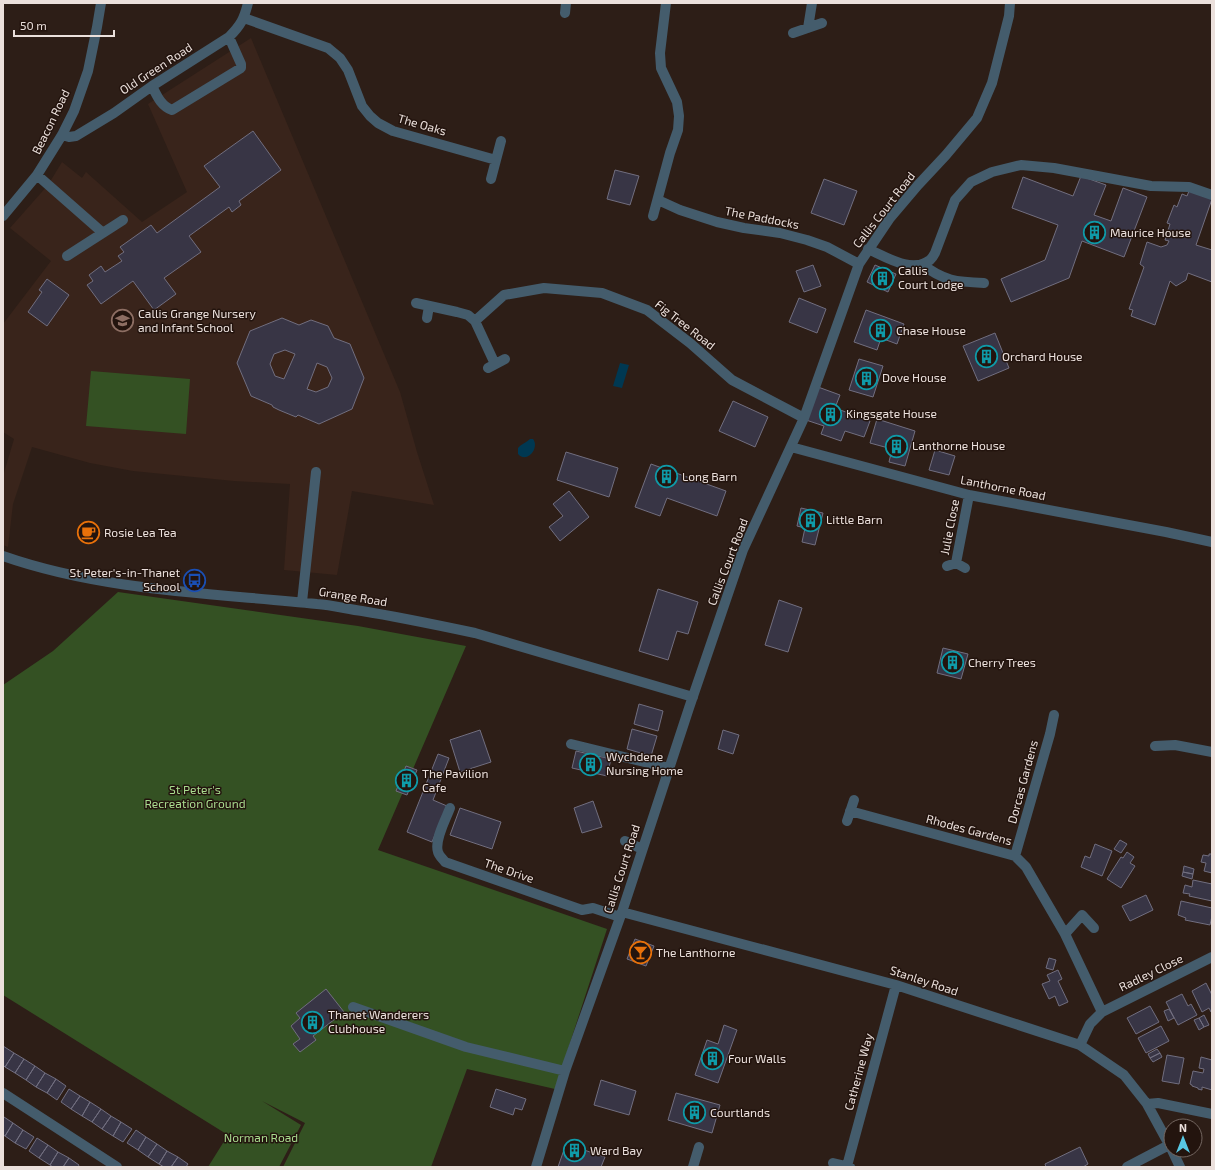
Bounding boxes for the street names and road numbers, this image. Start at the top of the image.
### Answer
street label: Old Green Road [117,40,194,97]
street label: Beacon Road [28,87,72,156]
street label: The Oaks [396,110,448,138]
street label: Callis Court Road [849,169,917,250]
street label: The Paddocks [724,203,800,231]
street label: Fig Tree Road [653,296,718,352]
street label: Lanthorne Road [959,472,1047,502]
street label: Julie Close [937,498,961,556]
street label: Callis Court Road [704,516,750,607]
street label: Grange Road [318,584,388,608]
street label: Dorcas Gardens [1004,738,1040,825]
street label: Rhodes Gardens [925,811,1014,847]
street label: Callis Court Road [600,823,642,915]
street label: The Drive [483,855,536,885]
street label: Radley Close [1116,951,1185,994]
street label: Stanley Road [888,962,960,998]
street label: Catherine Way [841,1031,875,1112]

